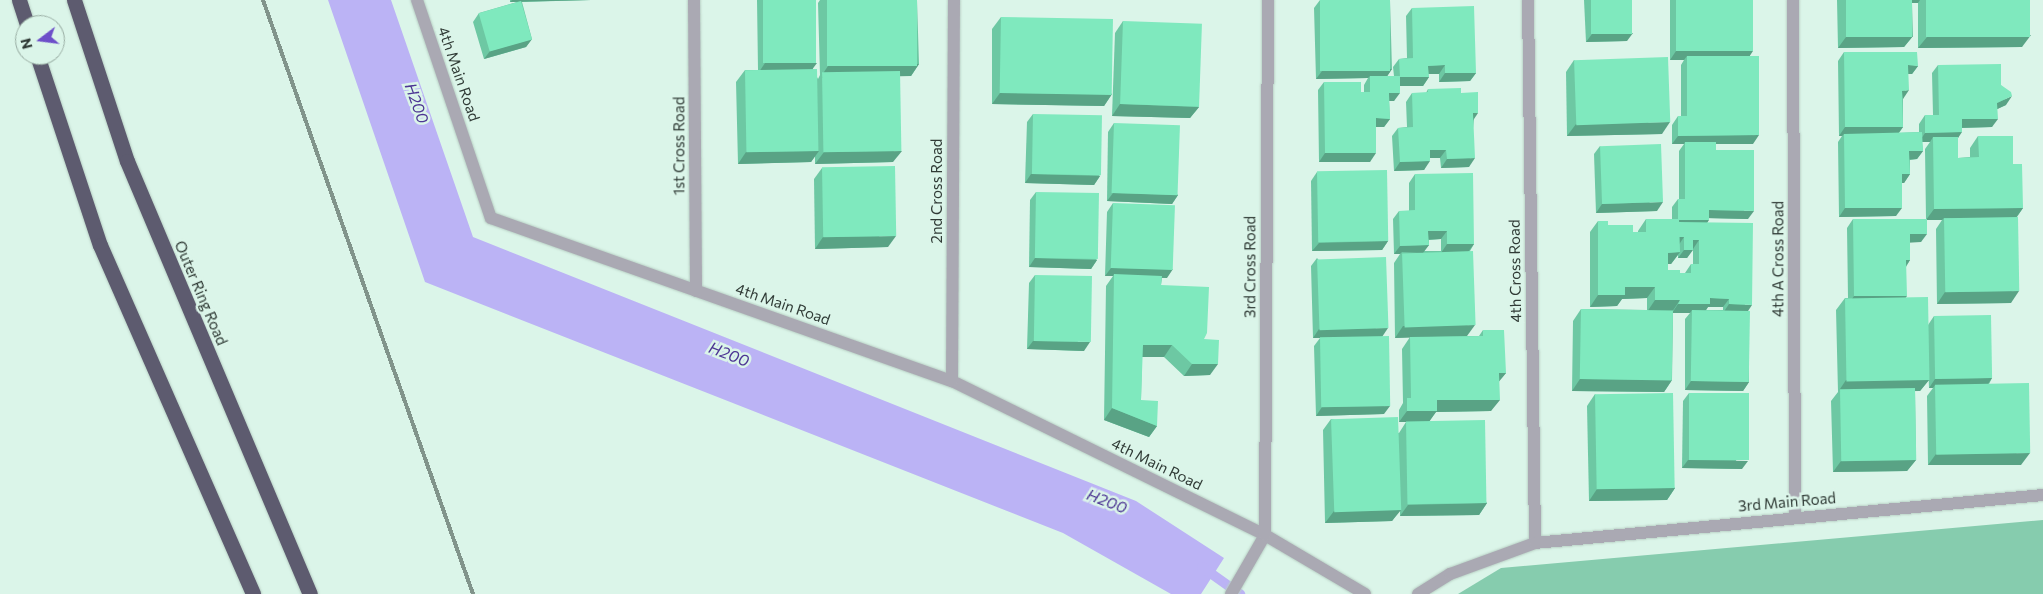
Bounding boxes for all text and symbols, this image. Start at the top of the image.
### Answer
north arrow [15,15,65,65]
street label: 4th Main Road [434,24,484,124]
text: N [16,36,36,51]
water label: H200 [401,80,433,126]
street label: 1st Cross Road [670,97,688,195]
street label: 2nd Cross Road [928,139,946,243]
street label: 4th A Cross Road [1769,201,1787,317]
street label: 3rd Cross Road [1241,216,1259,318]
street label: 4th Cross Road [1505,219,1525,323]
street label: Outer Ring Road [171,238,231,348]
street label: 4th Main Road [733,279,833,329]
water label: H200 [706,338,752,370]
street label: 4th Main Road [1109,434,1205,494]
water label: H200 [1084,485,1130,517]
street label: 3rd Main Road [1737,489,1837,515]

